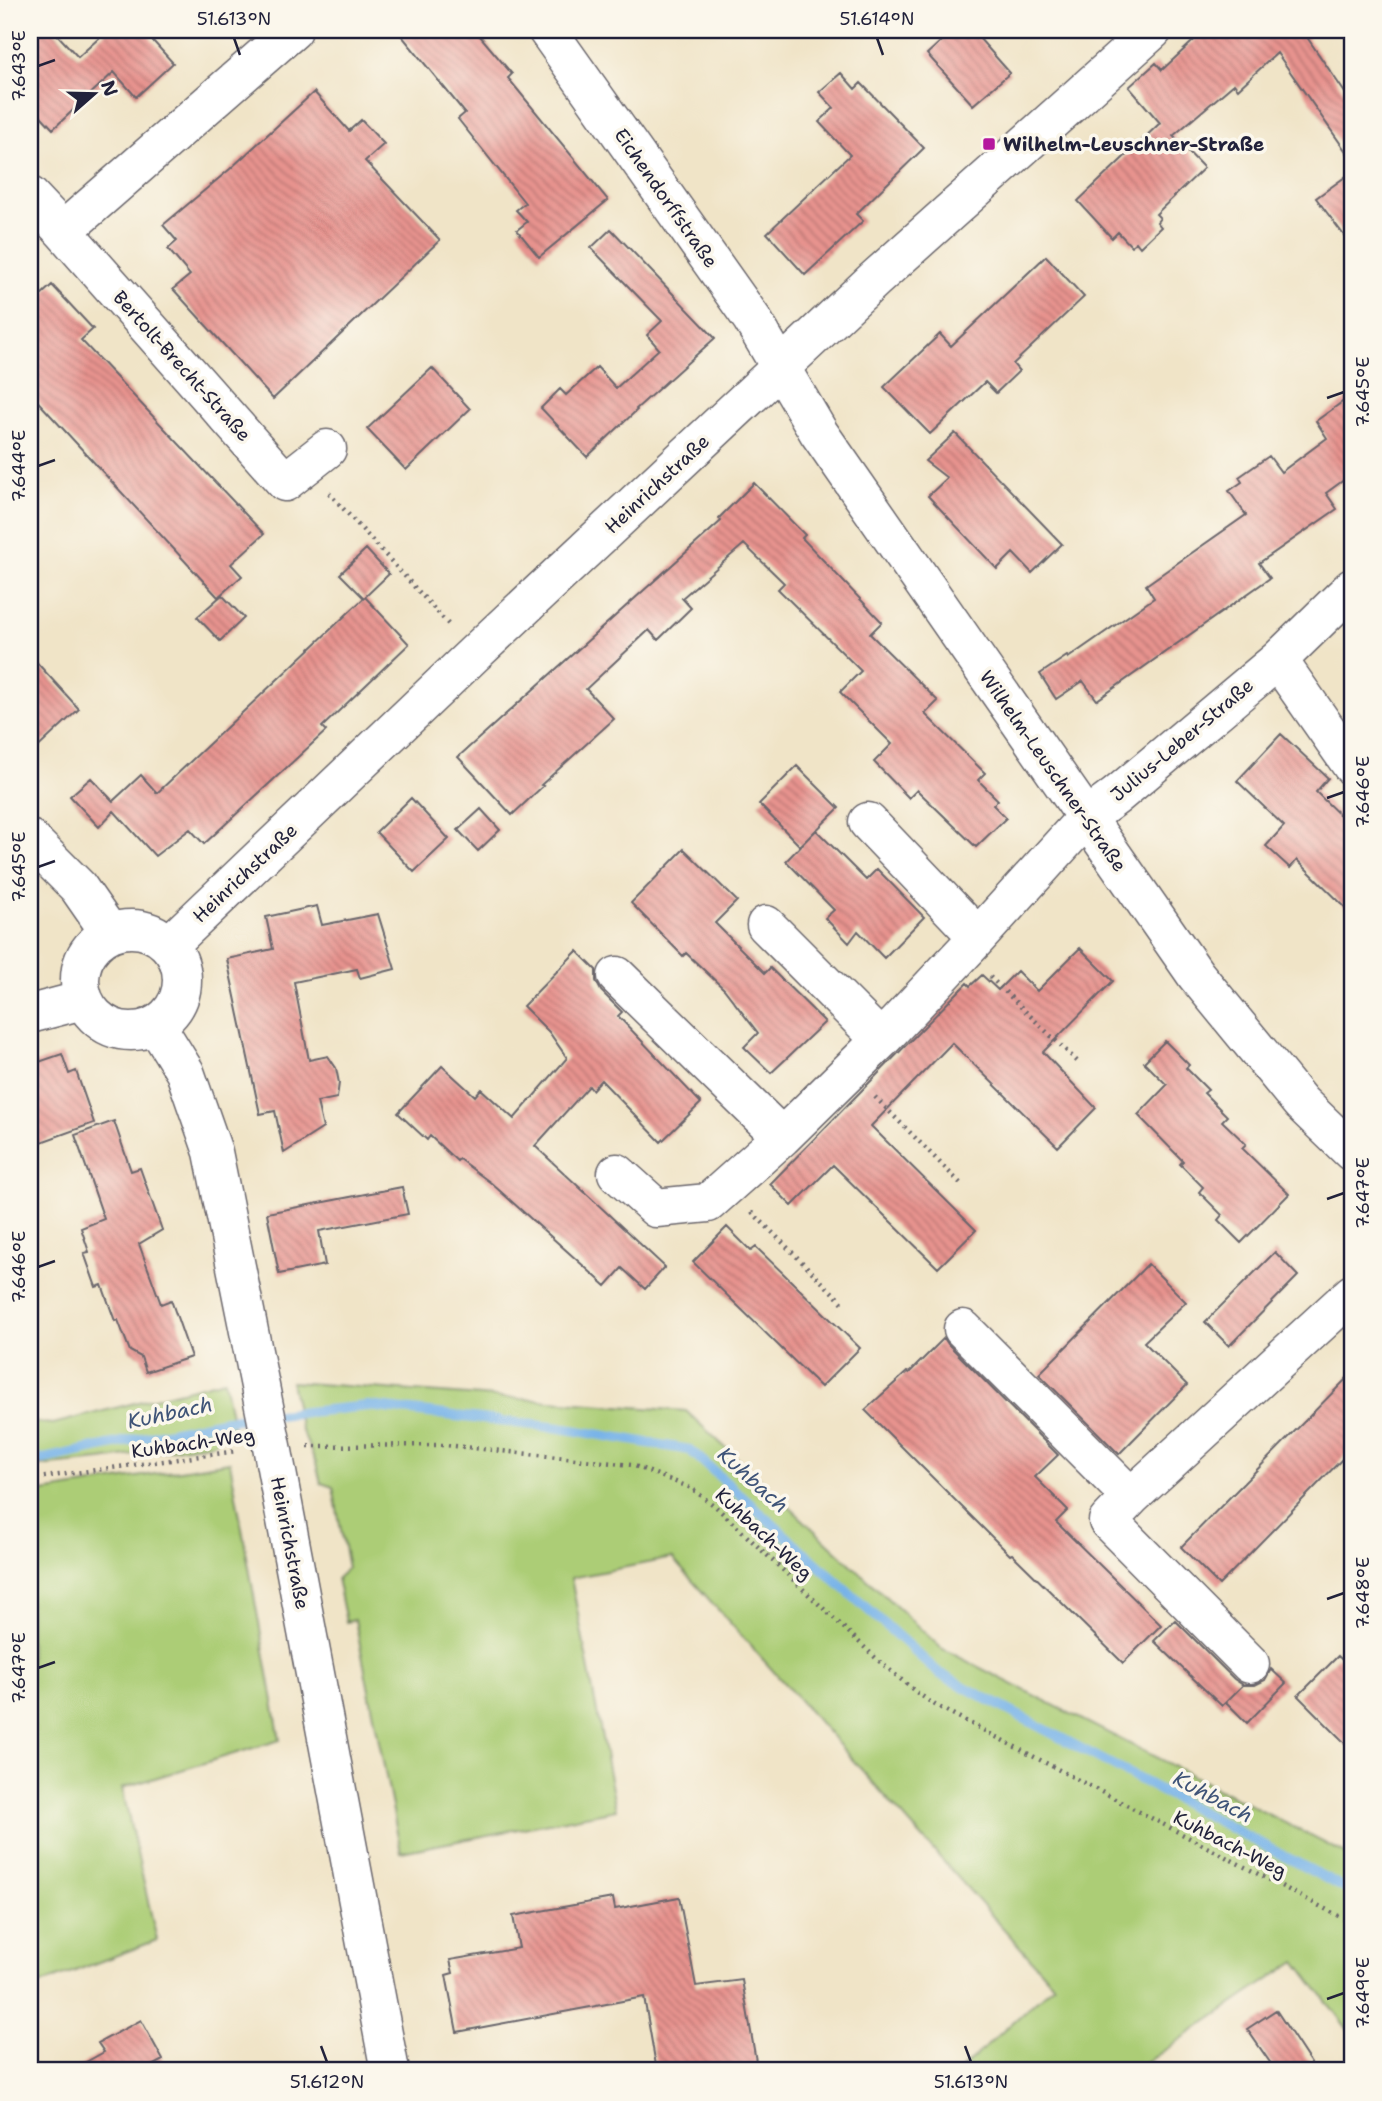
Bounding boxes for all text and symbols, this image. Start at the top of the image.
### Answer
text: 51.613°N [197,7,271,31]
text: 51.614°N [840,7,914,31]
text: 7.643°E [7,30,31,102]
north arrow [60,60,130,130]
text: N [95,77,124,100]
street label: Eichendorffstraße [609,123,723,273]
place label: Wilhelm-Leuschner-Straße [1003,132,1264,157]
marker: Wilhelm-Leuschner-Straße [981,136,997,152]
street label: Bertolt-Brecht-Straße [108,285,256,447]
text: 7.645°E [1351,357,1375,427]
street label: Heinrichstraße [599,429,715,539]
text: 7.644°E [7,430,31,502]
street label: Wilhelm-Leuschner-Straße [974,665,1132,877]
street label: Julius-Leber-Straße [1105,673,1259,807]
text: 7.646°E [1351,756,1375,828]
street label: Heinrichstraße [187,818,303,928]
text: 7.645°E [7,832,31,902]
text: 7.647°E [1351,1157,1375,1229]
text: 7.646°E [7,1231,31,1303]
water label: Kuhbach [125,1390,215,1436]
street label: Kuhbach-Weg [130,1422,256,1464]
water label: Kuhbach [711,1441,795,1519]
street label: Heinrichstraße [265,1474,315,1612]
street label: Kuhbach-Weg [710,1482,818,1586]
text: 7.648°E [1351,1557,1375,1629]
text: 7.647°E [7,1632,31,1704]
water label: Kuhbach [1168,1764,1258,1830]
street label: Kuhbach-Weg [1169,1805,1291,1883]
text: 7.649°E [1351,1957,1375,2029]
text: 51.612°N [290,2070,364,2094]
text: 51.613°N [934,2070,1008,2094]

